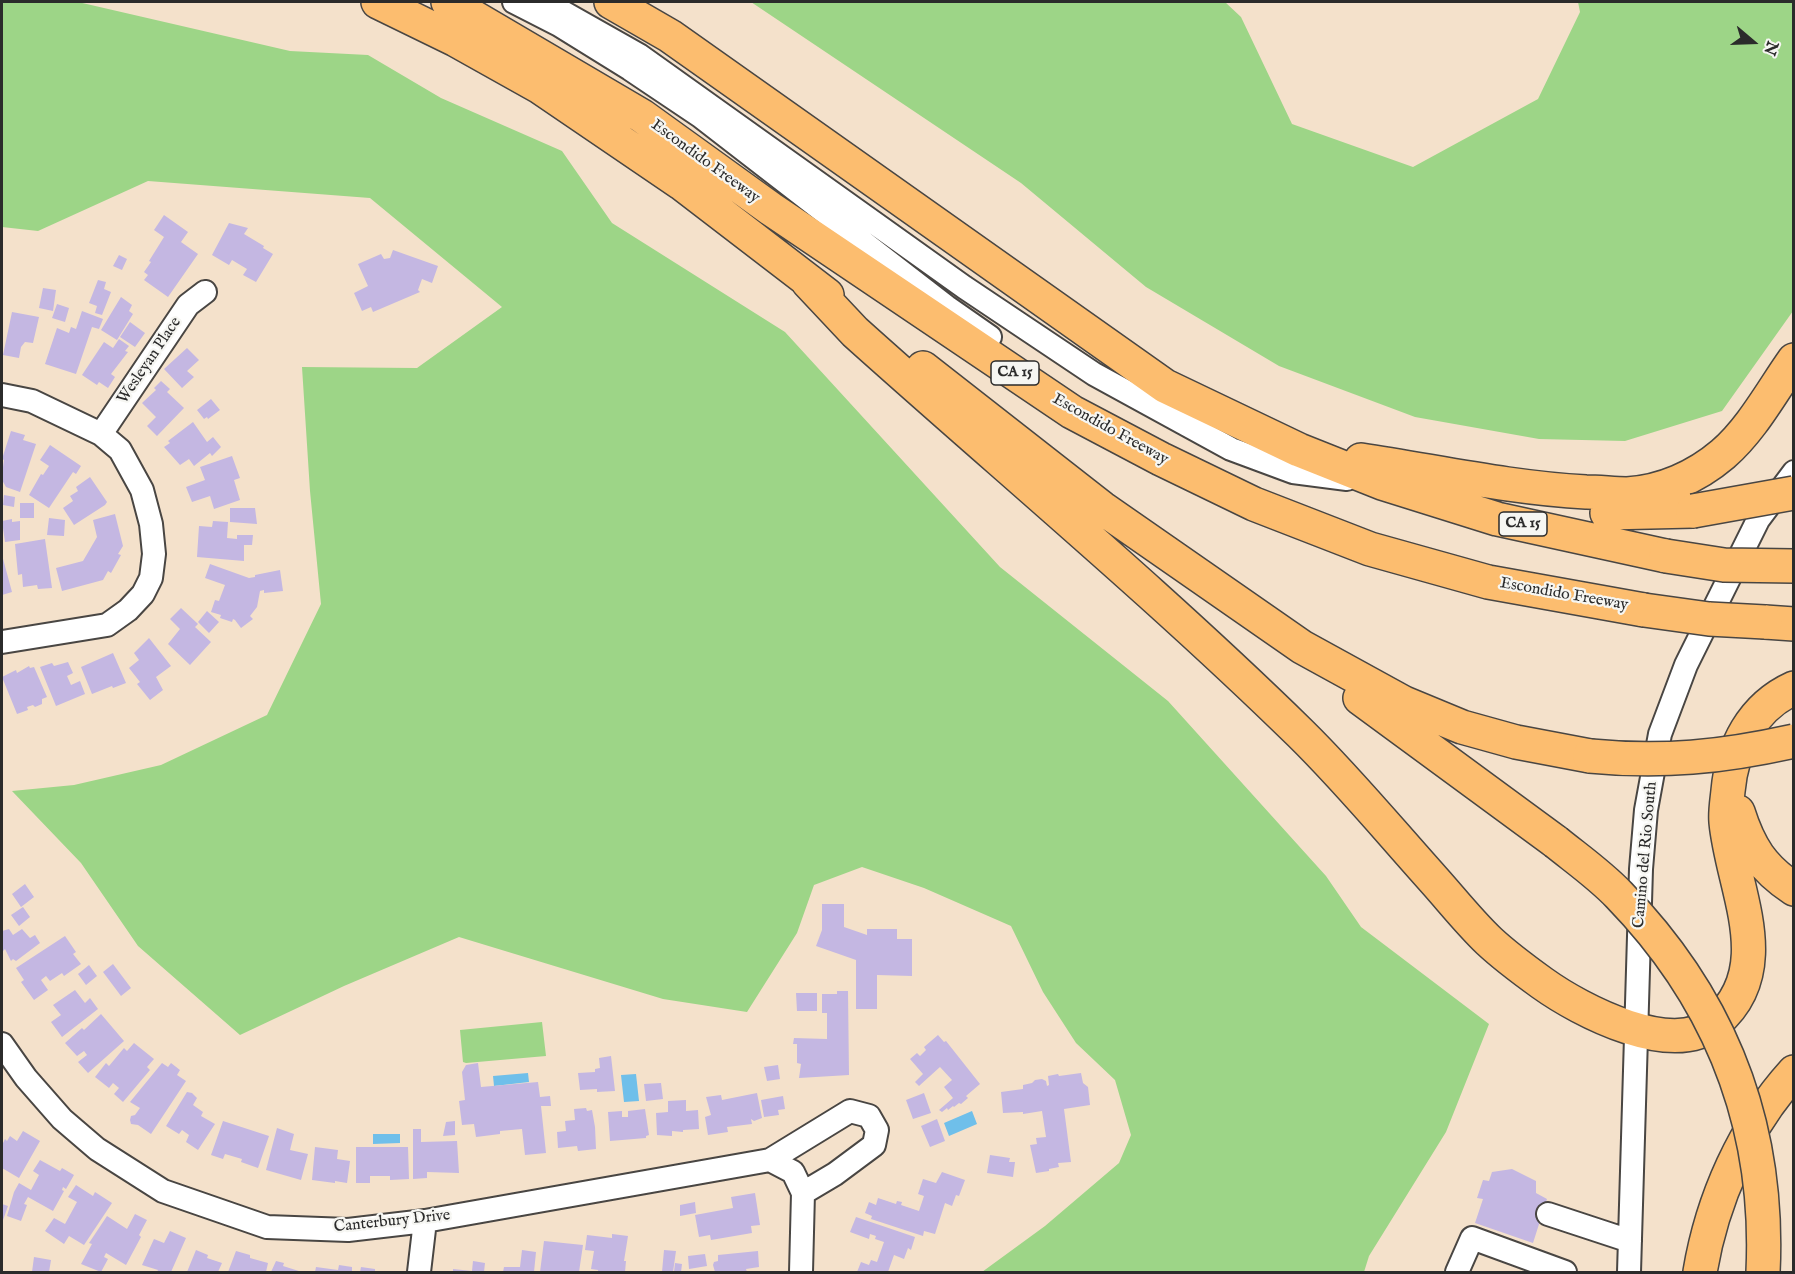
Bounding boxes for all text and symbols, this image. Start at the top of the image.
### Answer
north arrow [1723,12,1783,72]
text: N [1758,38,1782,58]
street label: Escondido Freeway [647,116,763,208]
street label: Wesleyan Place [114,314,186,408]
road number: CA 15 [991,361,1039,385]
street label: Escondido Freeway [1049,390,1171,470]
road number: CA 15 [1499,512,1547,536]
street label: Escondido Freeway [1498,574,1630,616]
street label: Camino del Rio South [1630,781,1662,929]
street label: Canterbury Drive [333,1206,451,1238]

